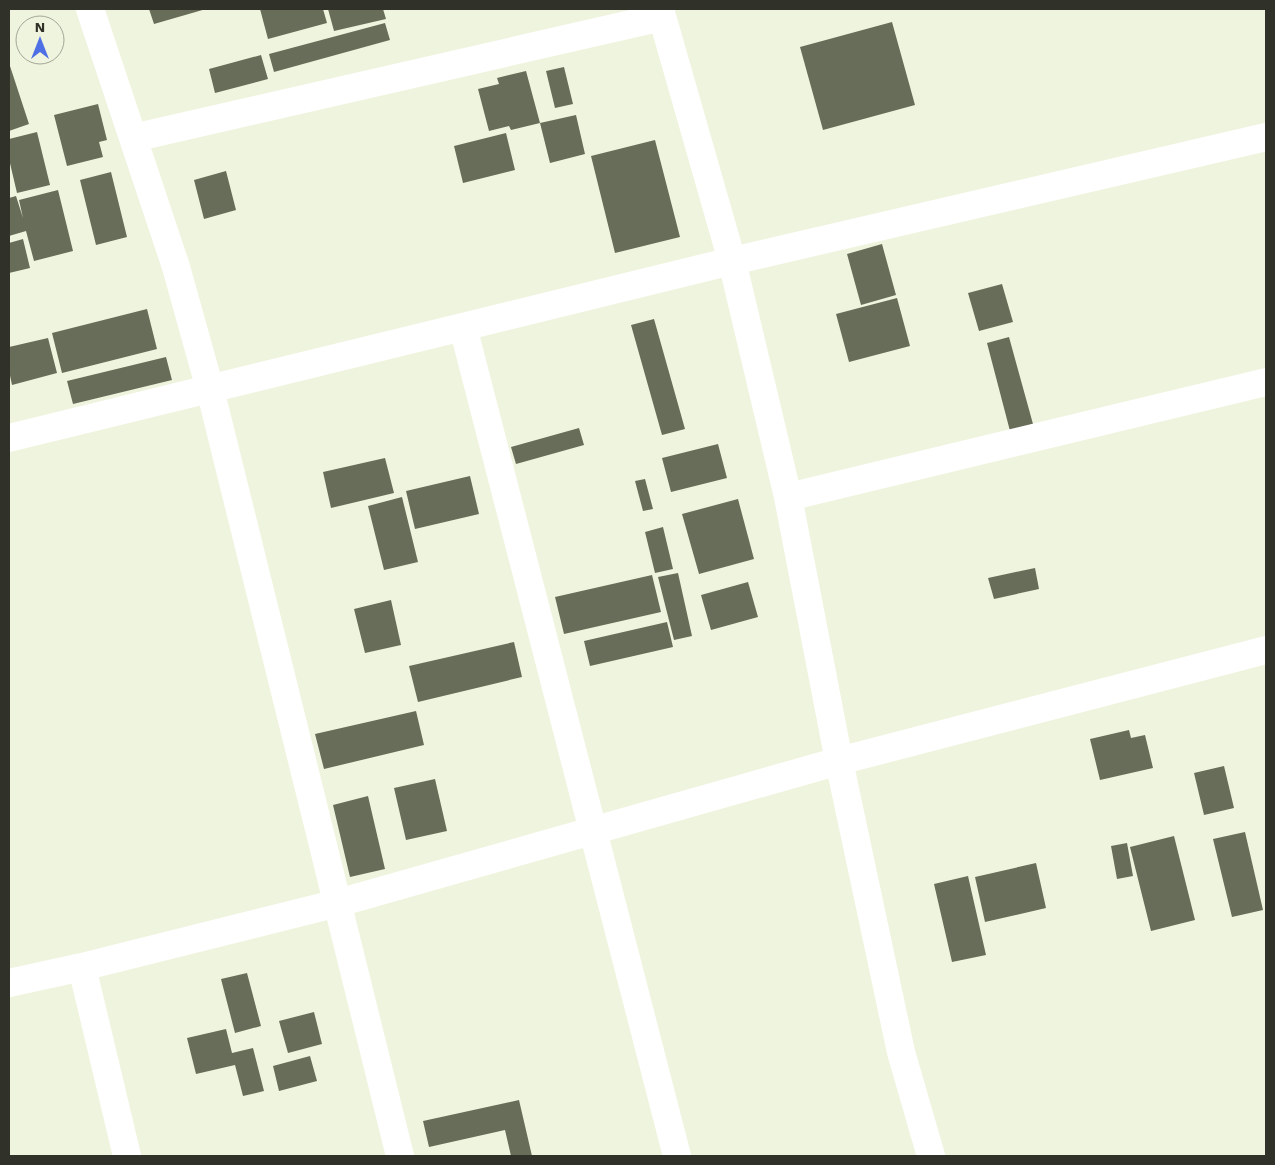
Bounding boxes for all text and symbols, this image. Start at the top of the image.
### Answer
north arrow [15,15,65,65]
text: N [35,19,45,35]

